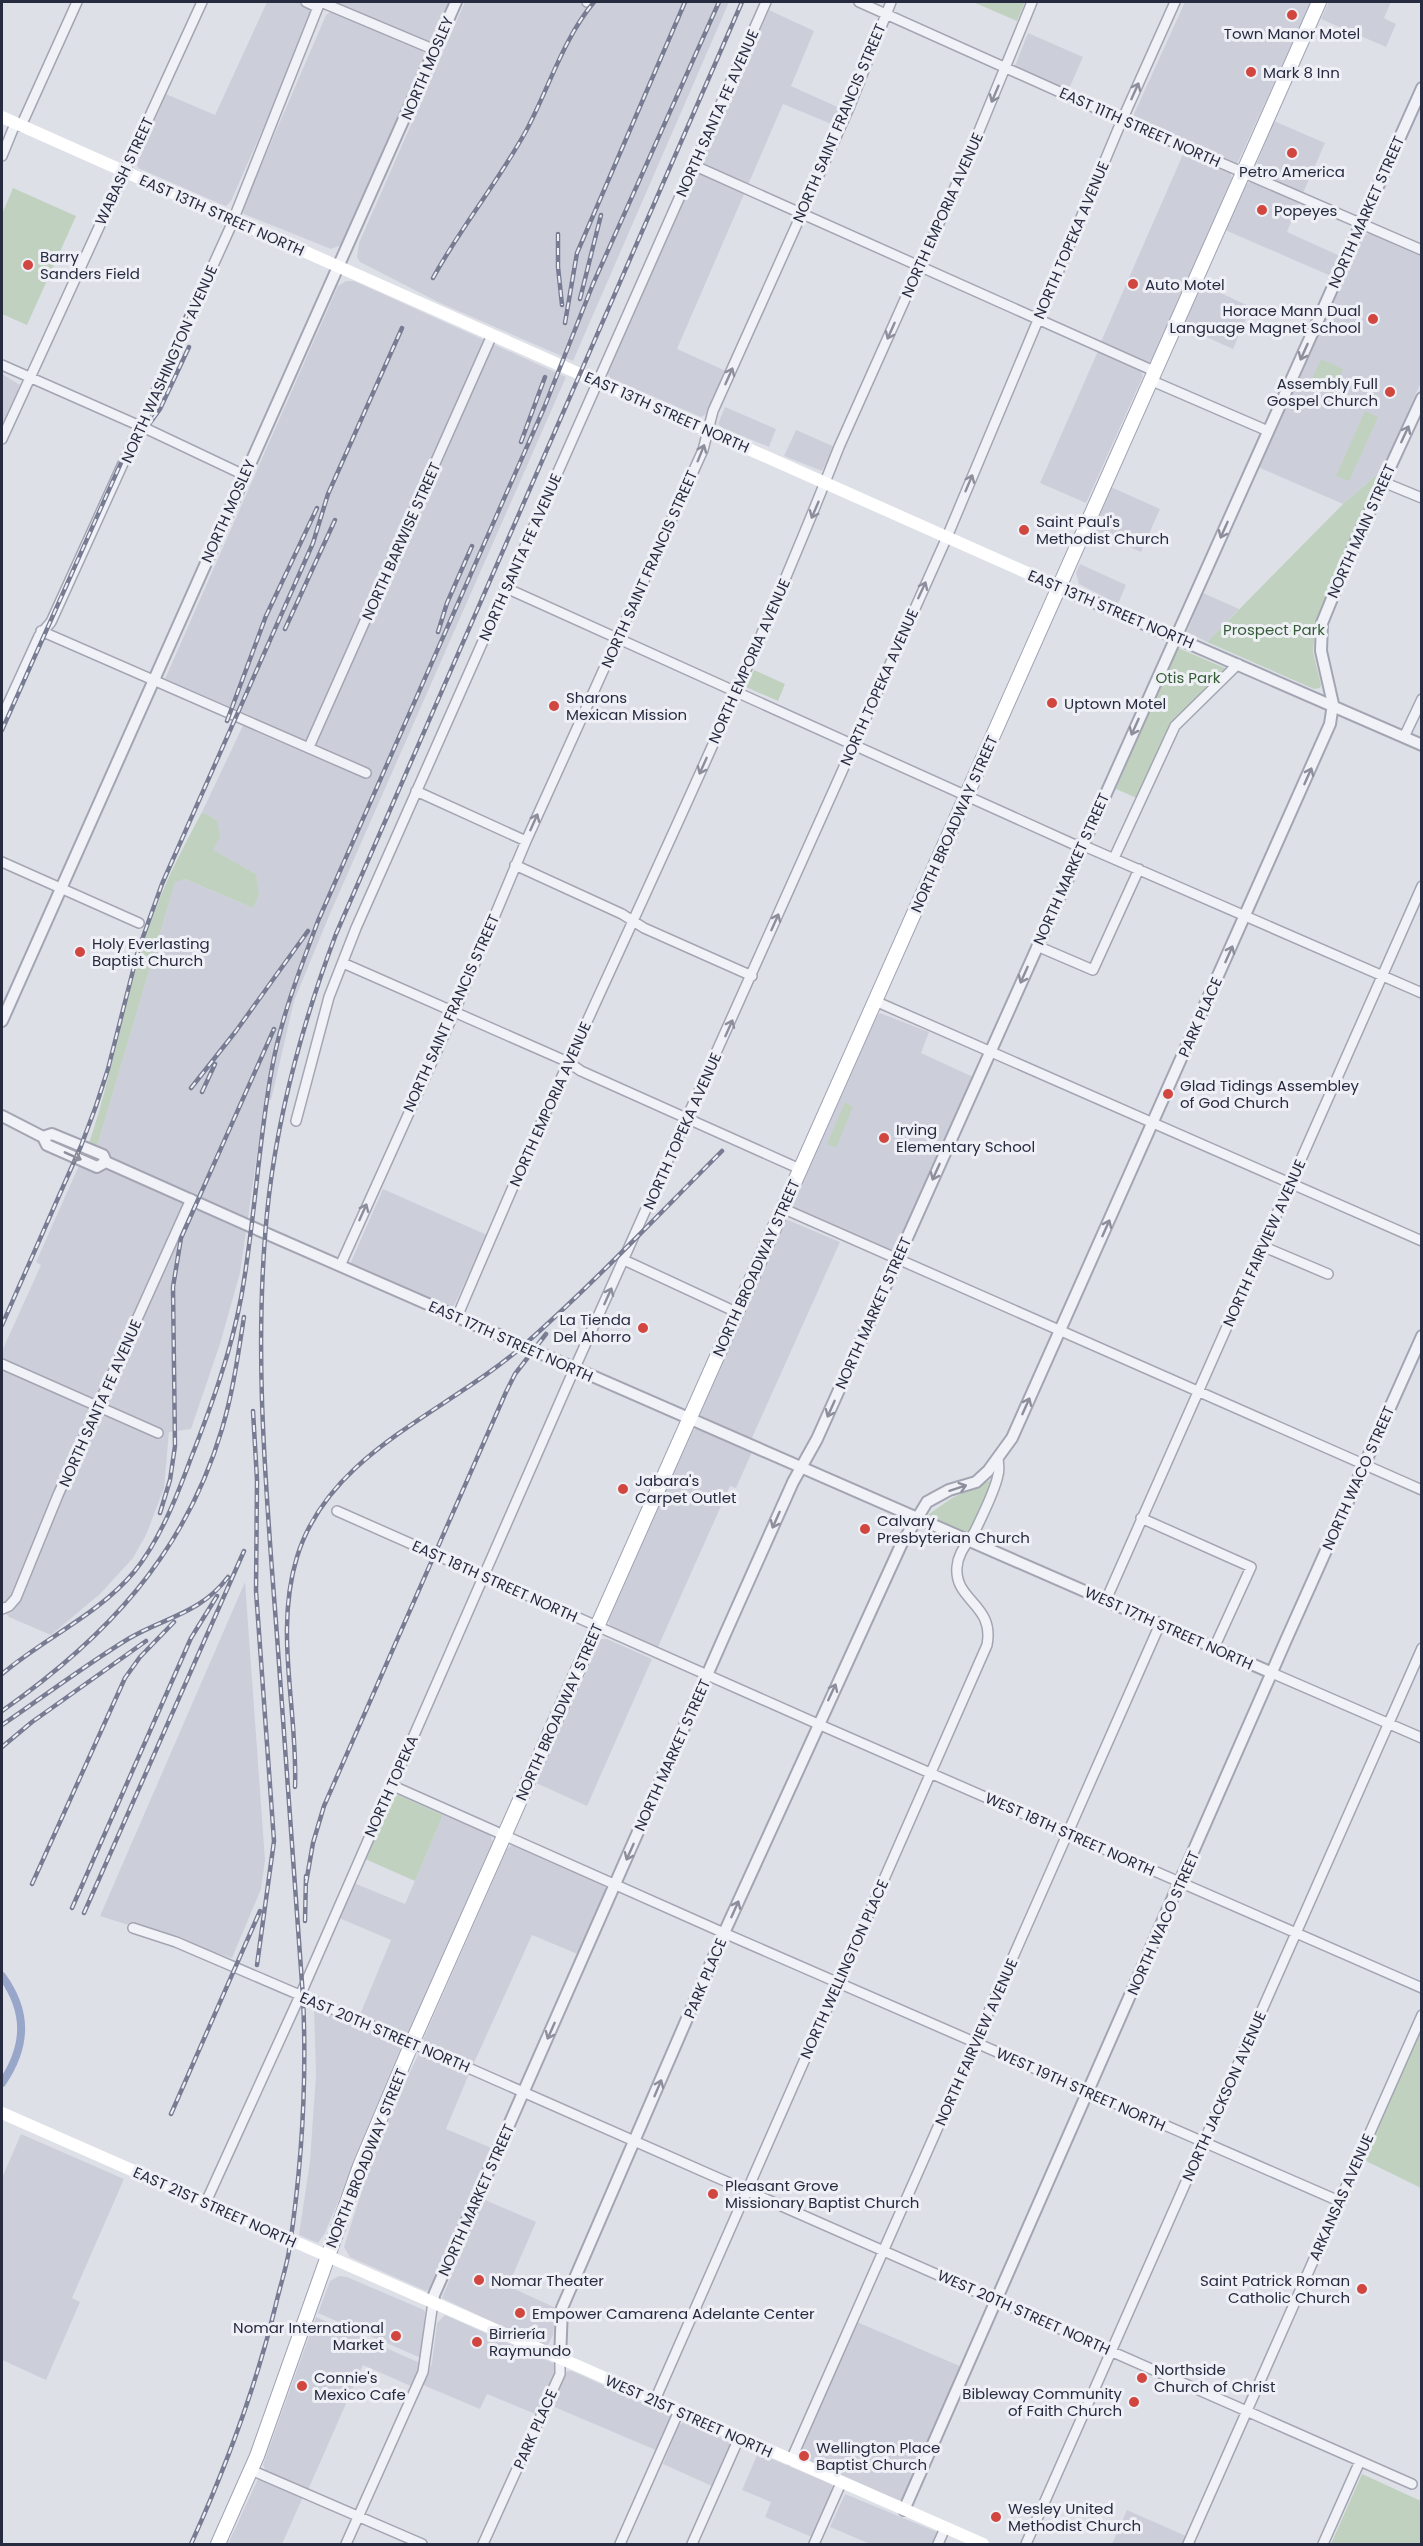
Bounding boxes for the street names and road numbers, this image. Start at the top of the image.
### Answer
street label: NORTH MOSLEY [396,13,458,123]
street label: NORTH SAINT FRANCIS STREET [787,20,891,226]
street label: NORTH SANTA FE AVENUE [671,26,763,200]
street label: EAST 11TH STREET NORTH [1056,82,1224,172]
street label: WABASH STREET [90,114,158,228]
street label: NORTH EMPORIA AVENUE [896,129,988,301]
street label: NORTH MARKET STREET [1323,133,1409,291]
street label: NORTH TOPEKA AVENUE [1028,158,1114,322]
street label: EAST 13TH STREET NORTH [136,169,308,261]
street label: NORTH WASHINGTON AVENUE [116,262,222,466]
street label: EAST 13TH STREET NORTH [581,366,753,458]
street label: NORTH MOSLEY [196,456,260,566]
street label: NORTH BARWISE STREET [357,459,445,623]
street label: NORTH MAIN STREET [1322,461,1400,601]
street label: NORTH SAINT FRANCIS STREET [596,467,702,671]
street label: NORTH SANTA FE AVENUE [474,470,566,644]
street label: EAST 13TH STREET NORTH [1025,564,1197,654]
street label: NORTH EMPORIA AVENUE [703,575,795,747]
street label: NORTH TOPEKA AVENUE [835,605,923,769]
street label: NORTH BROADWAY STREET [905,732,1003,916]
street label: NORTH MARKET STREET [1028,790,1114,948]
street label: NORTH SAINT FRANCIS STREET [398,911,504,1115]
street label: PARK PLACE [1173,974,1227,1060]
street label: NORTH EMPORIA AVENUE [504,1018,596,1190]
street label: NORTH TOPEKA AVENUE [638,1049,726,1213]
street label: NORTH FAIRVIEW AVENUE [1218,1156,1310,1330]
street label: NORTH BROADWAY STREET [707,1176,805,1360]
street label: NORTH MARKET STREET [830,1234,916,1392]
street label: EAST 17TH STREET NORTH [426,1295,596,1387]
street label: NORTH SANTA FE AVENUE [54,1316,146,1490]
street label: NORTH WACO STREET [1317,1403,1399,1553]
street label: EAST 18TH STREET NORTH [409,1535,581,1627]
street label: WEST 17TH STREET NORTH [1081,1581,1257,1675]
street label: NORTH BROADWAY STREET [510,1620,608,1804]
street label: NORTH MARKET STREET [629,1676,715,1834]
street label: NORTH TOPEKA [359,1732,423,1840]
street label: WEST 18TH STREET NORTH [982,1787,1158,1881]
street label: NORTH WACO STREET [1122,1848,1204,1998]
street label: NORTH WELLINGTON PLACE [795,1876,893,2062]
street label: PARK PLACE [679,1935,731,2021]
street label: NORTH FAIRVIEW AVENUE [930,1955,1022,2129]
street label: EAST 20TH STREET NORTH [297,1987,473,2077]
street label: NORTH JACKSON AVENUE [1177,2008,1271,2184]
street label: WEST 19TH STREET NORTH [993,2042,1169,2136]
street label: NORTH BROADWAY STREET [320,2065,412,2251]
street label: NORTH MARKET STREET [433,2121,519,2279]
street label: ARKANSAS AVENUE [1304,2130,1378,2264]
street label: EAST 21ST STREET NORTH [130,2161,300,2253]
street label: WEST 20TH STREET NORTH [934,2264,1114,2360]
street label: WEST 21ST STREET NORTH [602,2370,776,2462]
street label: PARK PLACE [508,2386,562,2472]

